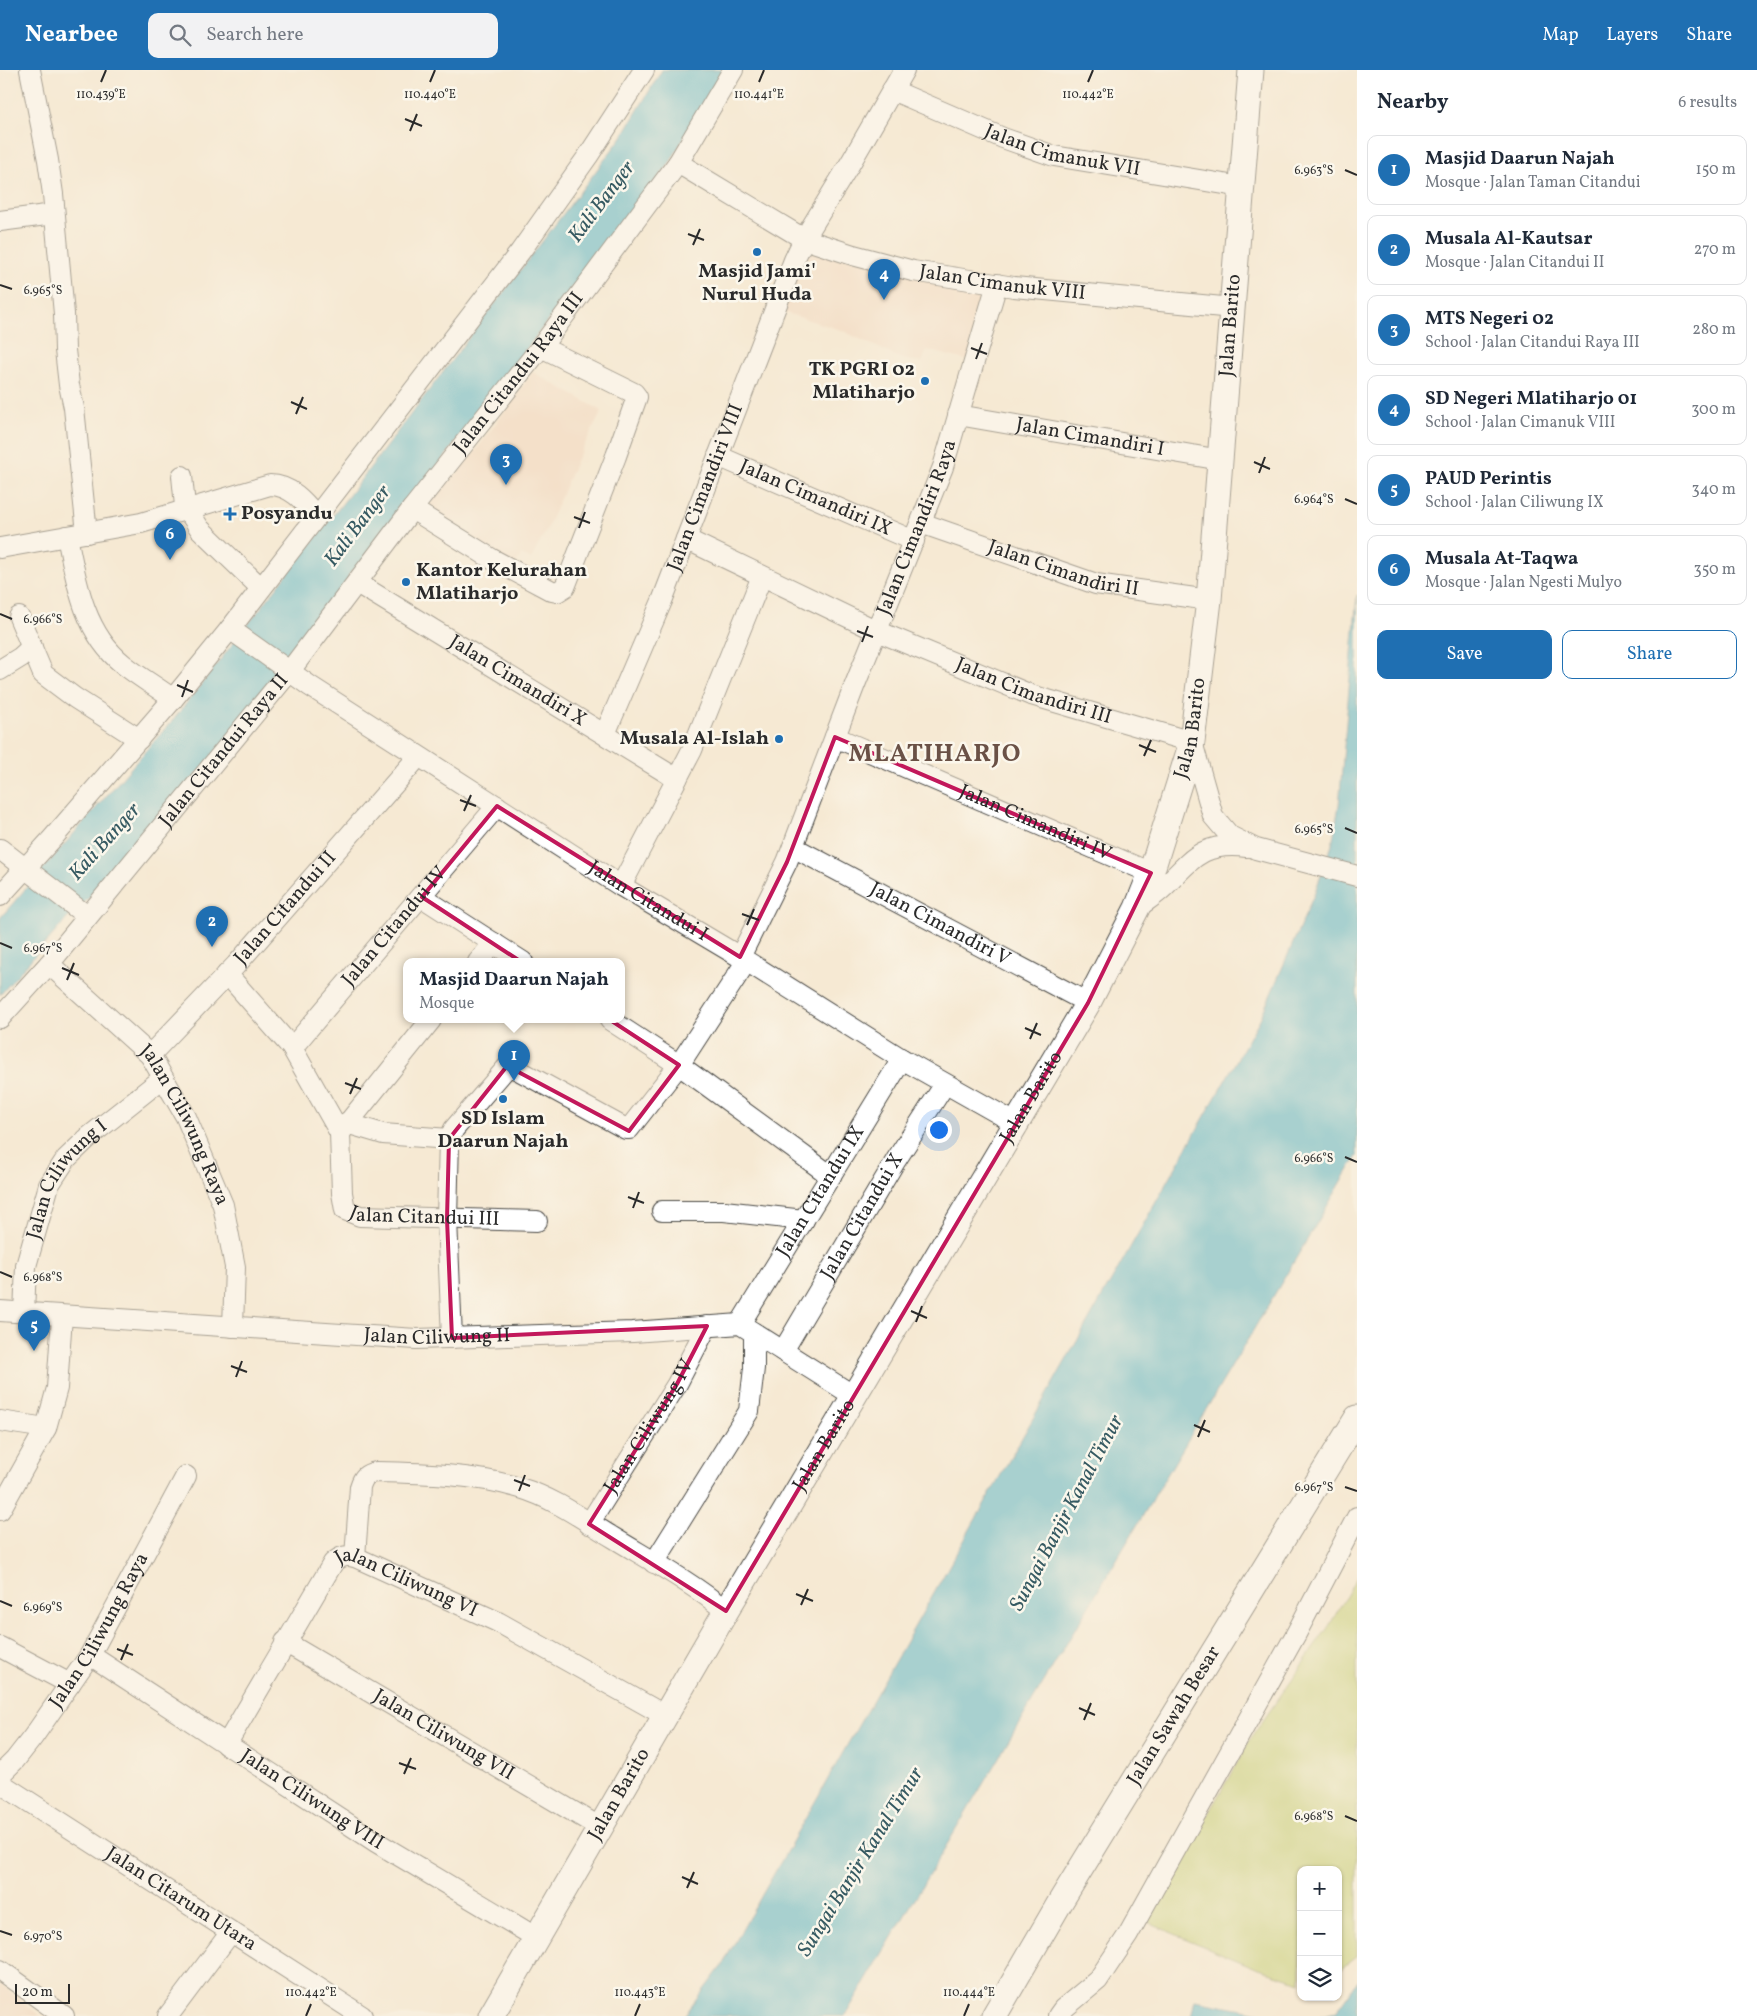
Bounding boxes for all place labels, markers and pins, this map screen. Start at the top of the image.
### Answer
marker: Masjid Jami' Nurul Huda [751,246,763,258]
place label: Masjid Jami' Nurul Huda [698,258,816,309]
pin: 4 [868,259,900,300]
place label: TK PGRI 02 Mlatiharjo [808,356,915,407]
marker: TK PGRI 02 Mlatiharjo [919,375,931,387]
pin: 3 [490,444,522,485]
place label: Posyandu [241,500,333,528]
marker: Posyandu [223,507,237,521]
pin: 6 [154,519,186,560]
place label: Kantor Kelurahan Mlatiharjo [416,557,587,608]
marker: Kantor Kelurahan Mlatiharjo [400,576,412,588]
place label: Musala Al-Islah [620,725,769,753]
marker: Musala Al-Islah [773,733,785,745]
pin: 2 [196,906,228,947]
pin: 1 [498,1040,530,1081]
marker: SD Islam Daarun Najah [497,1093,509,1105]
place label: SD Islam Daarun Najah [437,1105,569,1156]
pin: 5 [18,1310,50,1351]

